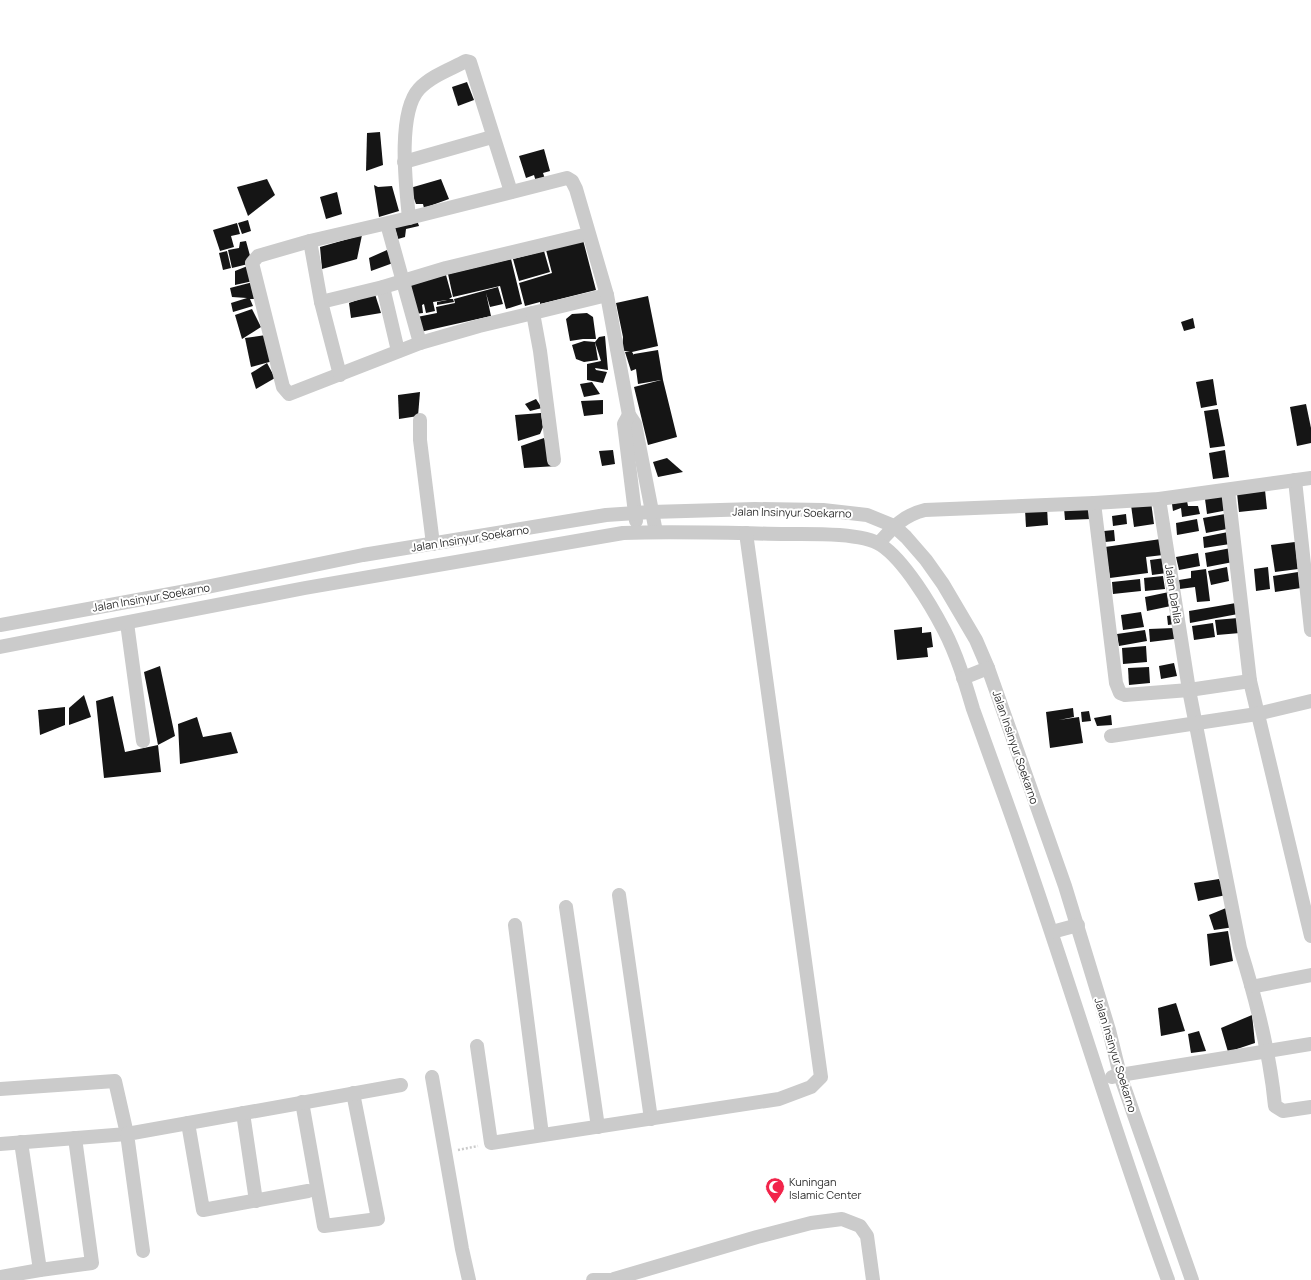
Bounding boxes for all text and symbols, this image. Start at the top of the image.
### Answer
street label: Jalan Insinyur Soekarno [732,503,852,521]
street label: Jalan Insinyur Soekarno [410,521,530,555]
street label: Jalan Dahlia [1162,563,1186,625]
street label: Jalan Insinyur Soekarno [91,579,211,615]
street label: Jalan Insinyur Soekarno [990,688,1043,806]
street label: Jalan Insinyur Soekarno [1091,996,1141,1115]
place label: Kuningan Islamic Center [789,1174,861,1202]
mosque icon: Kuningan Islamic Center [764,1176,786,1204]

